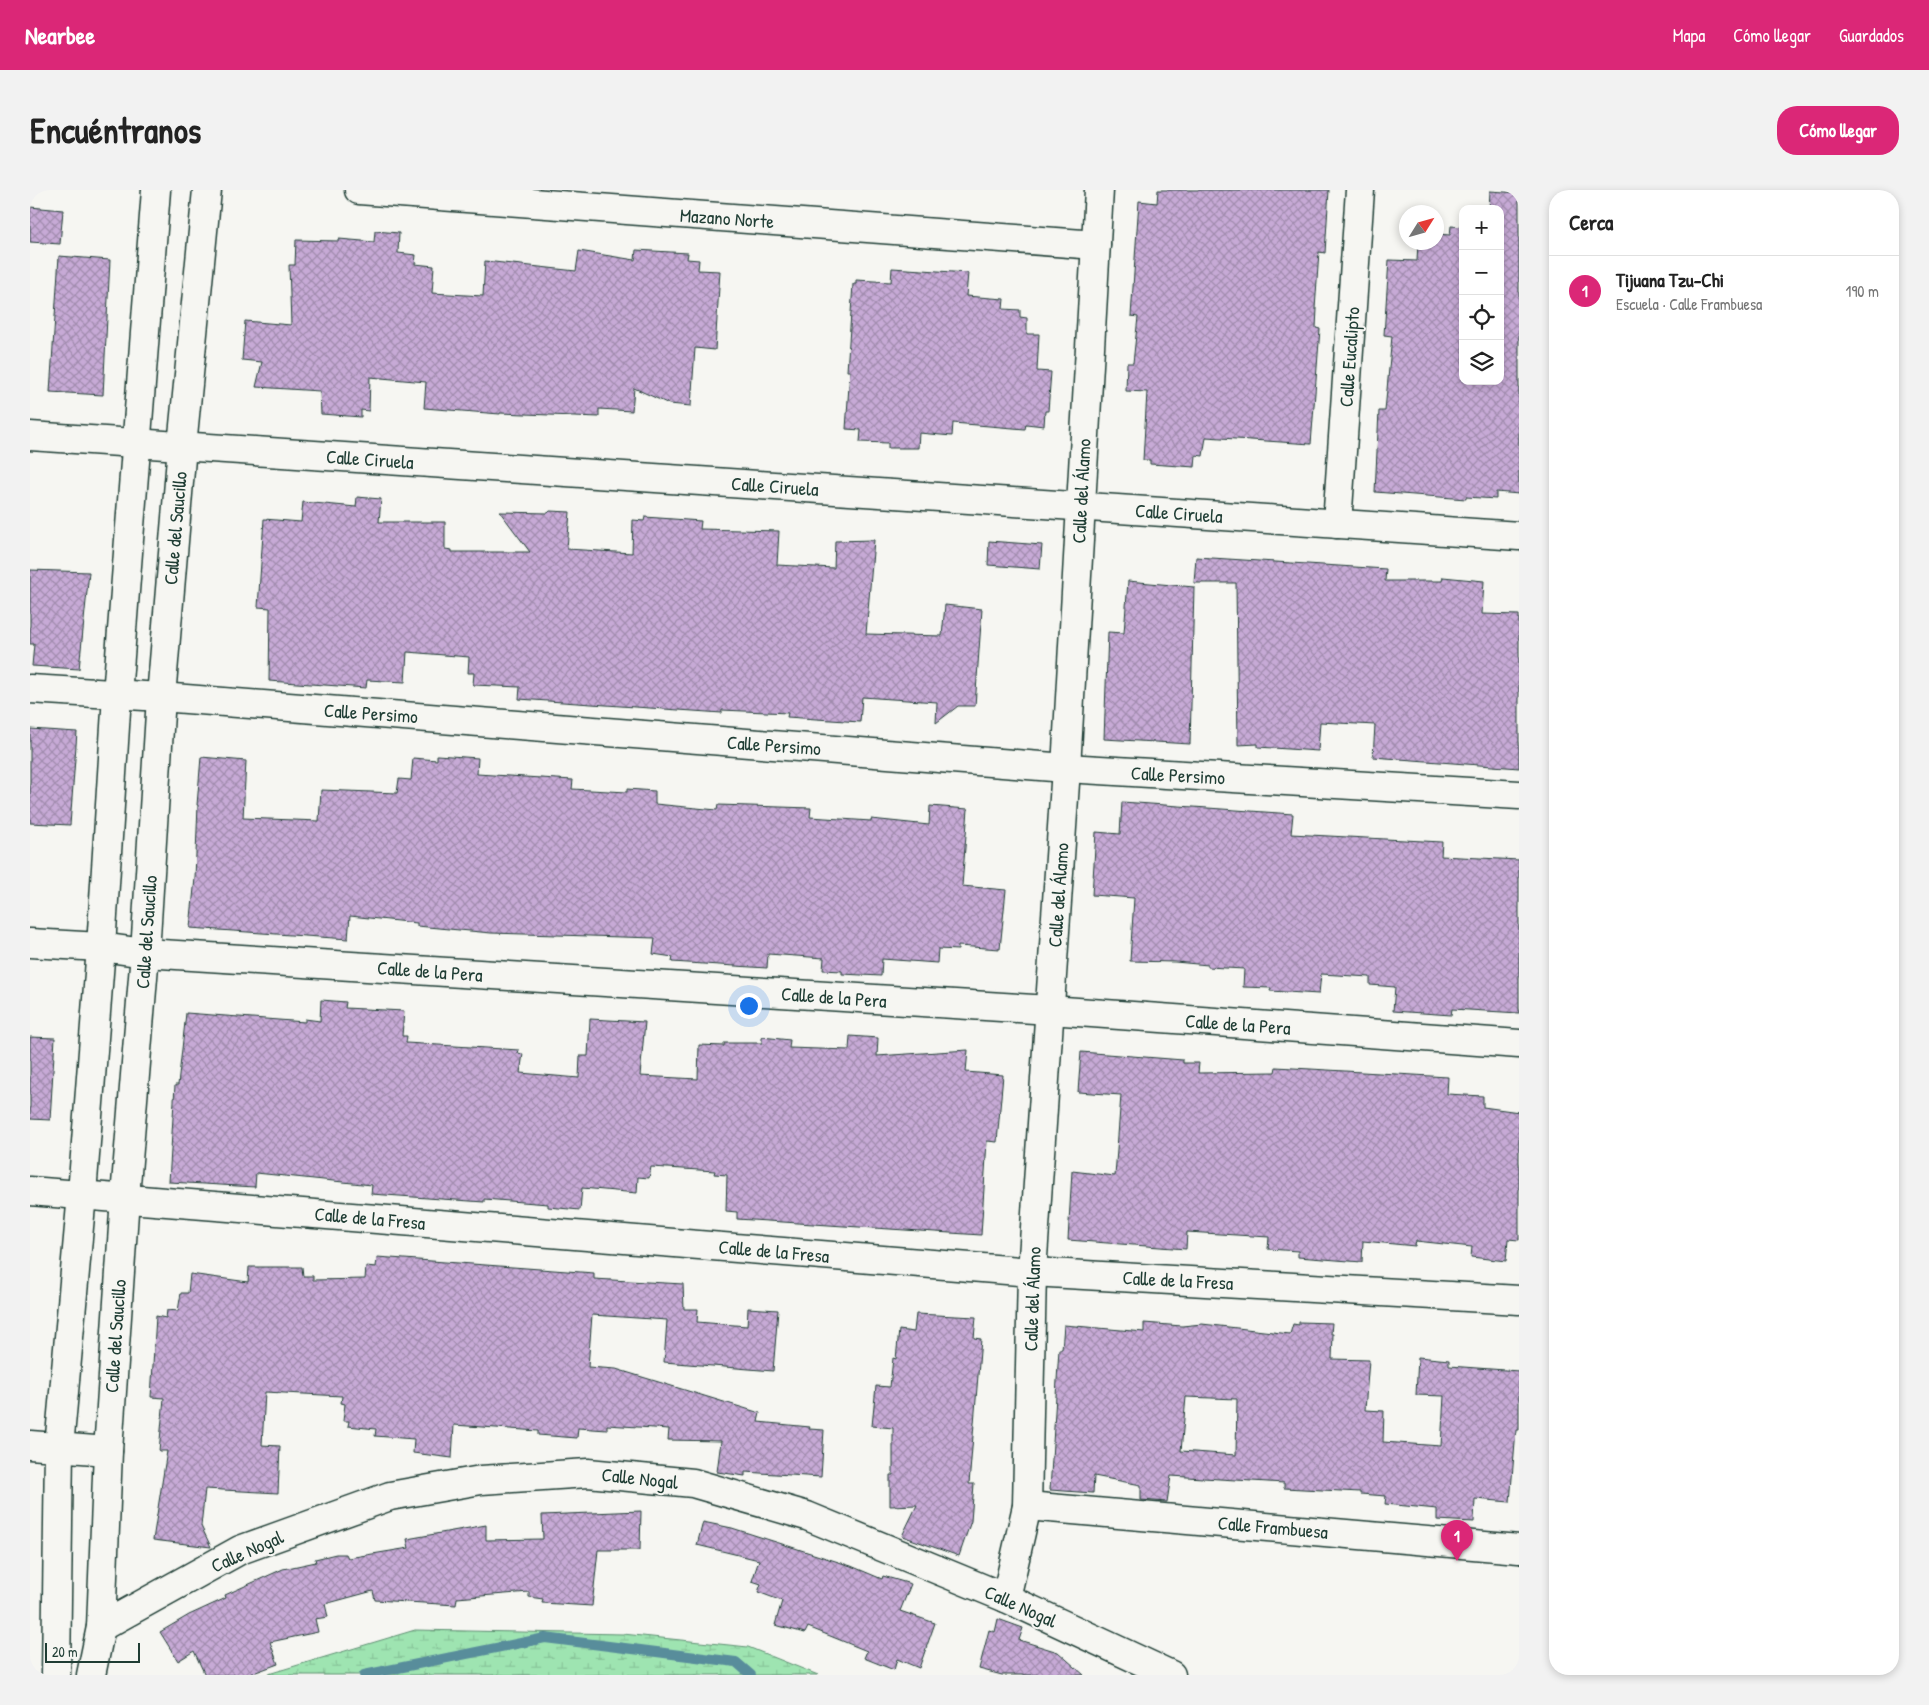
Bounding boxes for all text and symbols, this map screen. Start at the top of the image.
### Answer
text: Nearbee [25,19,95,51]
text: Mapa [1673,23,1705,48]
text: Cómo llegar [1733,23,1811,48]
text: Guardados [1839,23,1904,48]
button: Cómo llegar [1777,106,1899,155]
text: Encuéntranos [30,107,201,154]
street label: Mazano Norte [679,202,775,234]
north arrow [1399,205,1444,250]
map controls [1459,205,1504,385]
button: + [1459,205,1504,250]
text: Cerca [1569,208,1613,237]
button: − [1459,250,1504,295]
text: Tijuana Tzu-Chi [1616,267,1724,293]
text: 1 [1582,280,1588,302]
text: 190 m [1846,280,1879,302]
text: Escuela · Calle Frambuesa [1616,293,1762,315]
button: locate [1459,295,1504,340]
street label: Calle Eucalipto [1333,306,1365,408]
button: layers [1459,340,1504,385]
street label: Calle del Álamo [1065,438,1097,544]
street label: Calle Ciruela [325,443,415,475]
street label: Calle del Saucillo [157,470,193,586]
street label: Calle Ciruela [730,470,820,502]
street label: Calle Ciruela [1134,497,1224,529]
street label: Calle Persimo [323,697,419,729]
street label: Calle Persimo [726,729,822,761]
street label: Calle Persimo [1130,760,1226,790]
street label: Calle del Álamo [1041,842,1075,948]
street label: Calle del Saucillo [129,874,163,990]
street label: Calle de la Pera [376,954,484,988]
street label: Calle de la Pera [780,980,888,1014]
your location [736,993,762,1019]
street label: Calle de la Pera [1184,1007,1292,1041]
street label: Calle de la Fresa [314,1200,427,1236]
street label: Calle de la Fresa [718,1233,831,1269]
street label: Calle del Álamo [1017,1246,1047,1352]
street label: Calle de la Fresa [1122,1264,1235,1296]
street label: Calle del Saucillo [98,1278,132,1394]
street label: Calle Nogal [600,1461,680,1495]
street label: Calle Frambuesa [1217,1509,1330,1545]
pin: 1 [1441,1520,1473,1561]
street label: Calle Nogal [207,1523,288,1578]
street label: Calle Nogal [981,1579,1062,1634]
scale bar [45,1640,140,1663]
text: 20 m [52,1642,78,1661]

